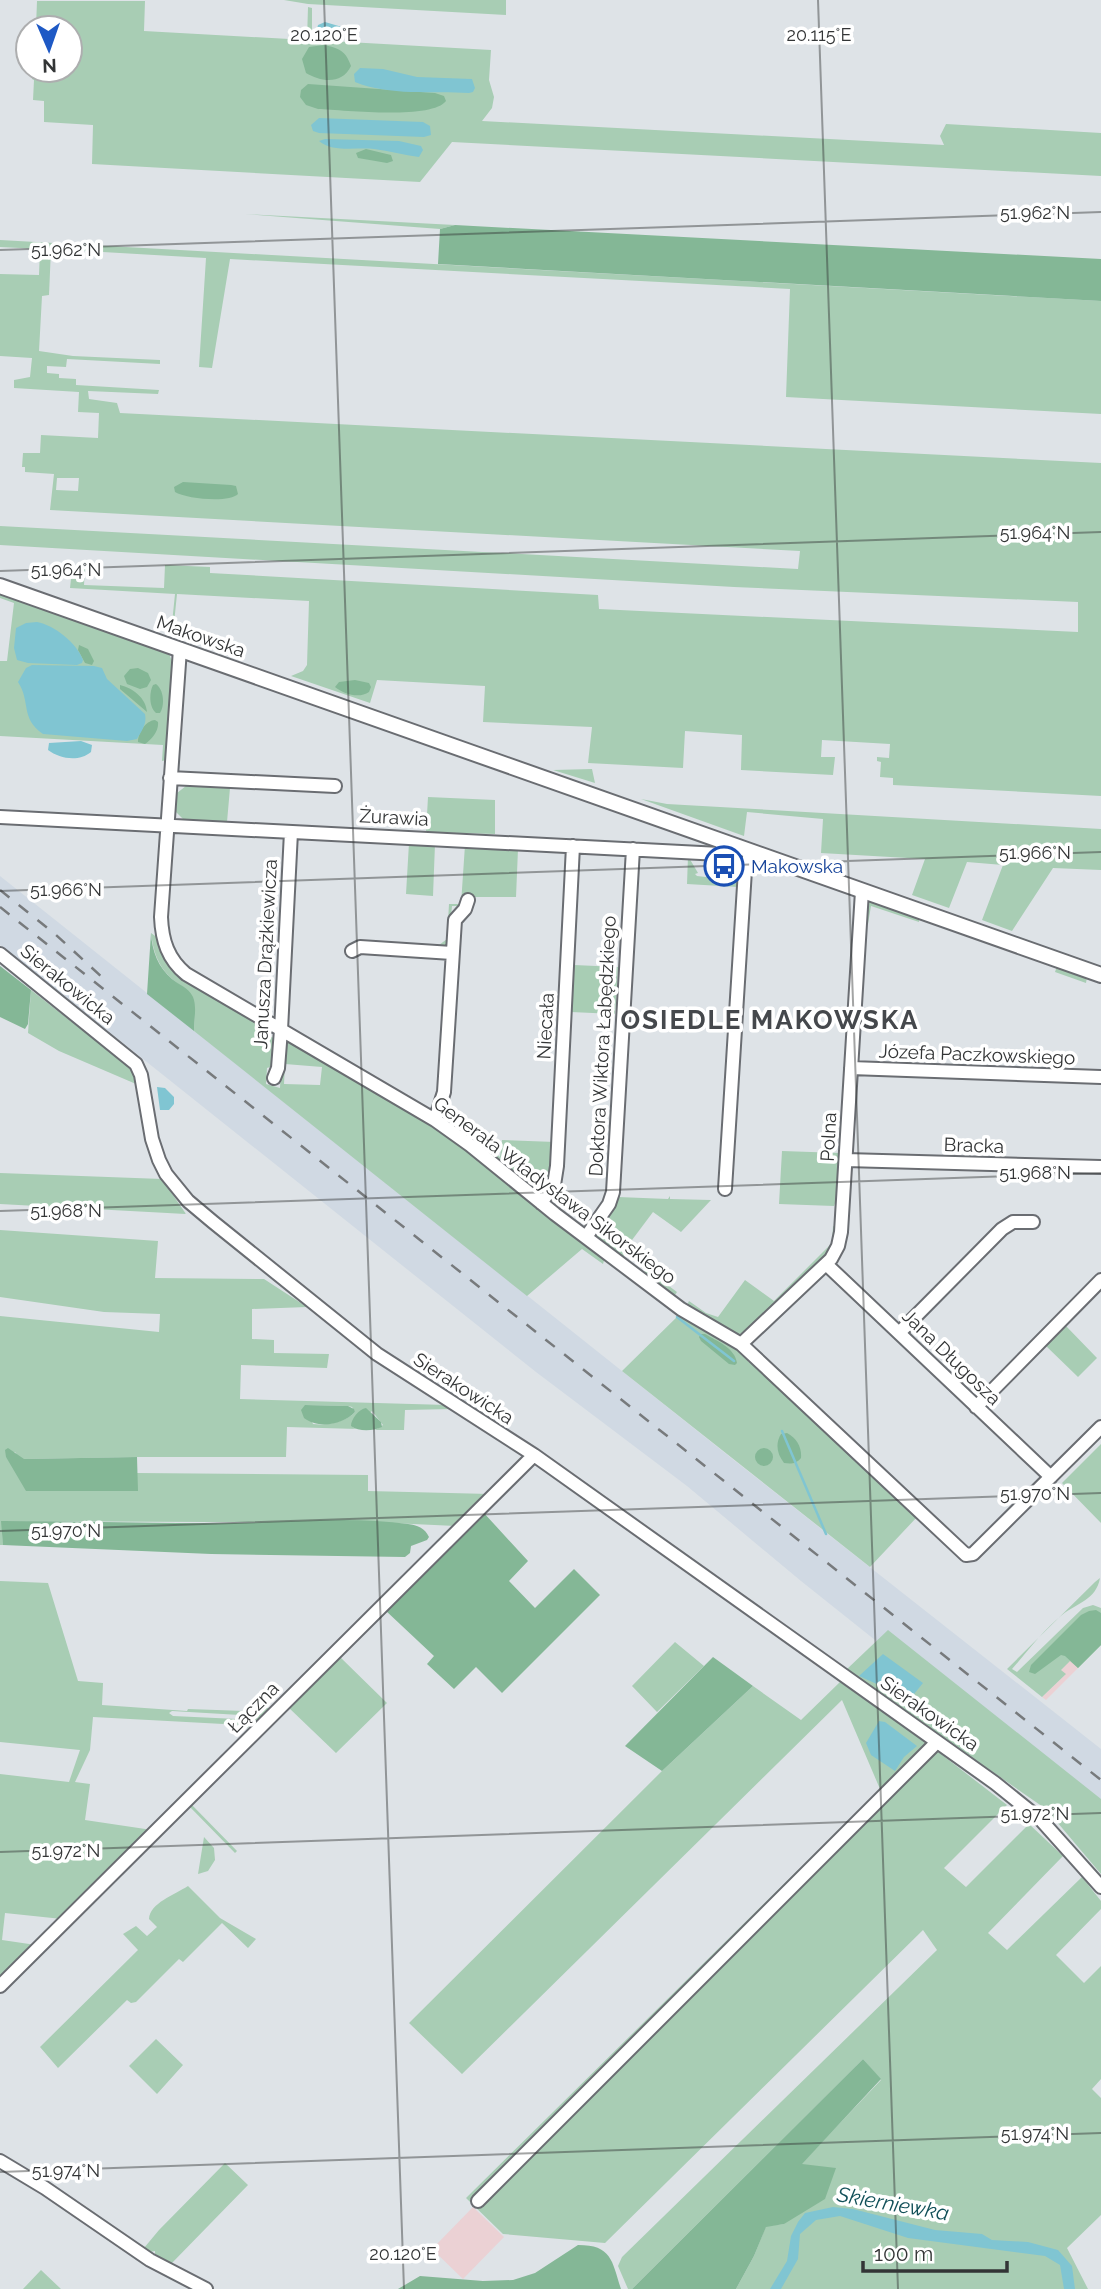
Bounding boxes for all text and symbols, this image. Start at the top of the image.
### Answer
north arrow [14,14,84,84]
text: 20.120°E [290,24,358,45]
text: 20.115°E [787,24,851,45]
text: N [42,55,57,77]
text: 51.962°N [1000,202,1070,223]
text: 51.962°N [31,239,101,260]
text: 51.964°N [1000,522,1070,543]
text: 51.964°N [31,559,101,580]
street label: Makowska [154,611,248,661]
street label: Żurawia [359,804,429,830]
text: 51.966°N [999,842,1071,863]
bus stop icon: Makowska [703,845,745,887]
place label: Makowska [751,855,843,877]
street label: Janusza Drążkiewicza [249,858,281,1050]
text: 51.966°N [30,879,102,900]
street label: Doktora Wiktora Łabędzkiego [584,915,620,1177]
street label: Sierakowicka [16,939,120,1029]
street label: Niecała [532,992,558,1060]
district label: OSIEDLE MAKOWSKA [620,1005,920,1035]
street label: Józefa Paczkowskiego [878,1040,1076,1068]
street label: Generała Władysława Sikorskiego [430,1092,680,1288]
street label: Polna [816,1112,840,1162]
street label: Bracka [943,1133,1005,1157]
text: 51.968°N [999,1162,1071,1183]
text: 51.968°N [30,1200,102,1221]
street label: Jana Długosza [898,1305,1006,1409]
street label: Sierakowicka [410,1348,518,1428]
text: 51.970°N [1000,1483,1070,1504]
text: 51.970°N [31,1520,101,1541]
street label: Sierakowicka [877,1671,983,1755]
street label: Łączna [223,1677,283,1737]
text: 51.972°N [1001,1803,1069,1824]
text: 51.972°N [32,1840,100,1861]
text: 51.974°N [1001,2123,1069,2144]
text: 51.974°N [32,2160,100,2181]
water label: Skierniewka [834,2181,951,2226]
scale bar [863,2230,1006,2274]
text: 100 m [874,2241,933,2266]
text: 20.120°E [369,2243,437,2264]

